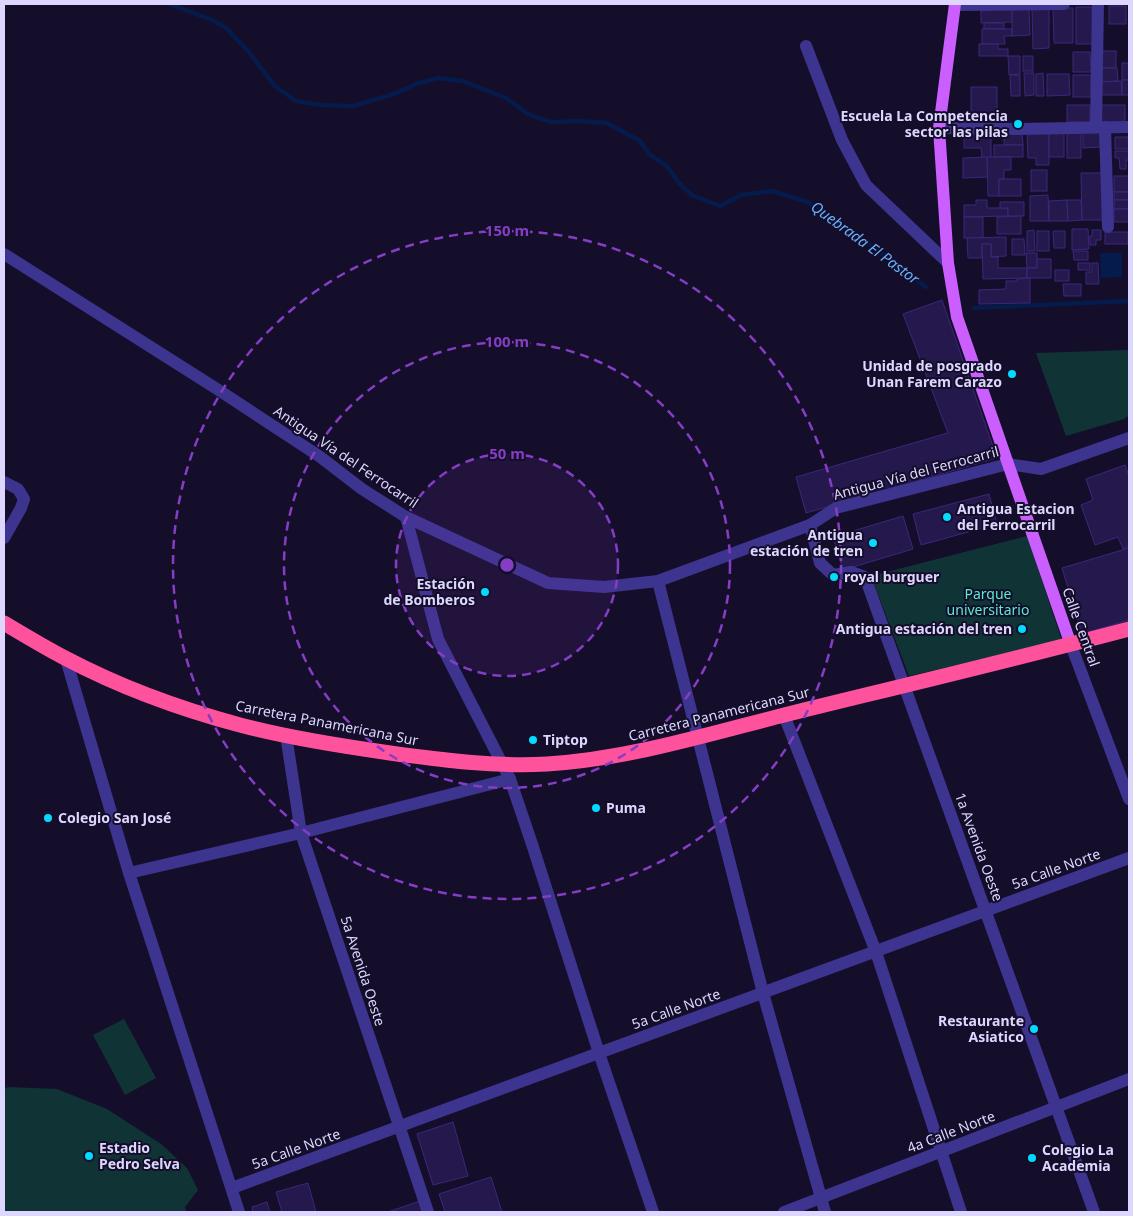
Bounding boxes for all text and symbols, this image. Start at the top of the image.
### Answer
place label: Escuela La Competencia sector las pilas [840,106,1008,141]
marker: Escuela La Competencia sector las pilas [1012,118,1024,130]
water label: Quebrada El Pastor [807,196,925,289]
text: 150 m [485,220,529,240]
text: 100 m [485,331,529,351]
place label: Unidad de posgrado Unan Farem Carazo [862,356,1002,391]
marker: Unidad de posgrado Unan Farem Carazo [1006,368,1018,380]
street label: Antigua Vía del Ferrocarril [270,401,422,512]
street label: Antigua Vía del Ferrocarril [831,441,1001,504]
text: 50 m [489,443,525,463]
place label: Antigua Estacion del Ferrocarril [957,499,1075,534]
marker: Antigua Estacion del Ferrocarril [941,511,953,523]
place label: Antigua estación de tren [750,525,863,560]
marker: Antigua estación de tren [867,537,879,549]
centre of rings [498,556,516,574]
place label: royal burguer [844,567,940,586]
marker: royal burguer [828,571,840,583]
place label: Estación de Bomberos [383,574,475,609]
park label: Parque universitario [947,584,1029,619]
street label: Calle Central [1058,585,1105,669]
marker: Estación de Bomberos [479,586,491,598]
place label: Antigua estación del tren [836,619,1012,638]
marker: Antigua estación del tren [1016,623,1028,635]
street label: Carretera Panamericana Sur [626,682,812,745]
street label: Carretera Panamericana Sur [234,695,420,750]
place label: Tiptop [543,730,588,749]
marker: Tiptop [527,734,539,746]
street label: 1a Avenida Oeste [951,790,1008,904]
place label: Puma [606,798,646,817]
marker: Puma [590,802,602,814]
place label: Colegio San José [58,808,171,827]
marker: Colegio San José [42,812,54,824]
street label: 5a Calle Norte [1009,844,1103,893]
street label: 5a Avenida Oeste [337,914,390,1028]
street label: 5a Calle Norte [629,984,723,1033]
place label: Restaurante Asiatico [938,1011,1024,1046]
marker: Restaurante Asiatico [1028,1023,1040,1035]
street label: 4a Calle Norte [904,1106,998,1157]
street label: 5a Calle Norte [249,1124,343,1173]
place label: Estadio Pedro Selva [99,1138,180,1173]
place label: Colegio La Academia [1042,1140,1114,1175]
marker: Estadio Pedro Selva [83,1150,95,1162]
marker: Colegio La Academia [1026,1152,1038,1164]

